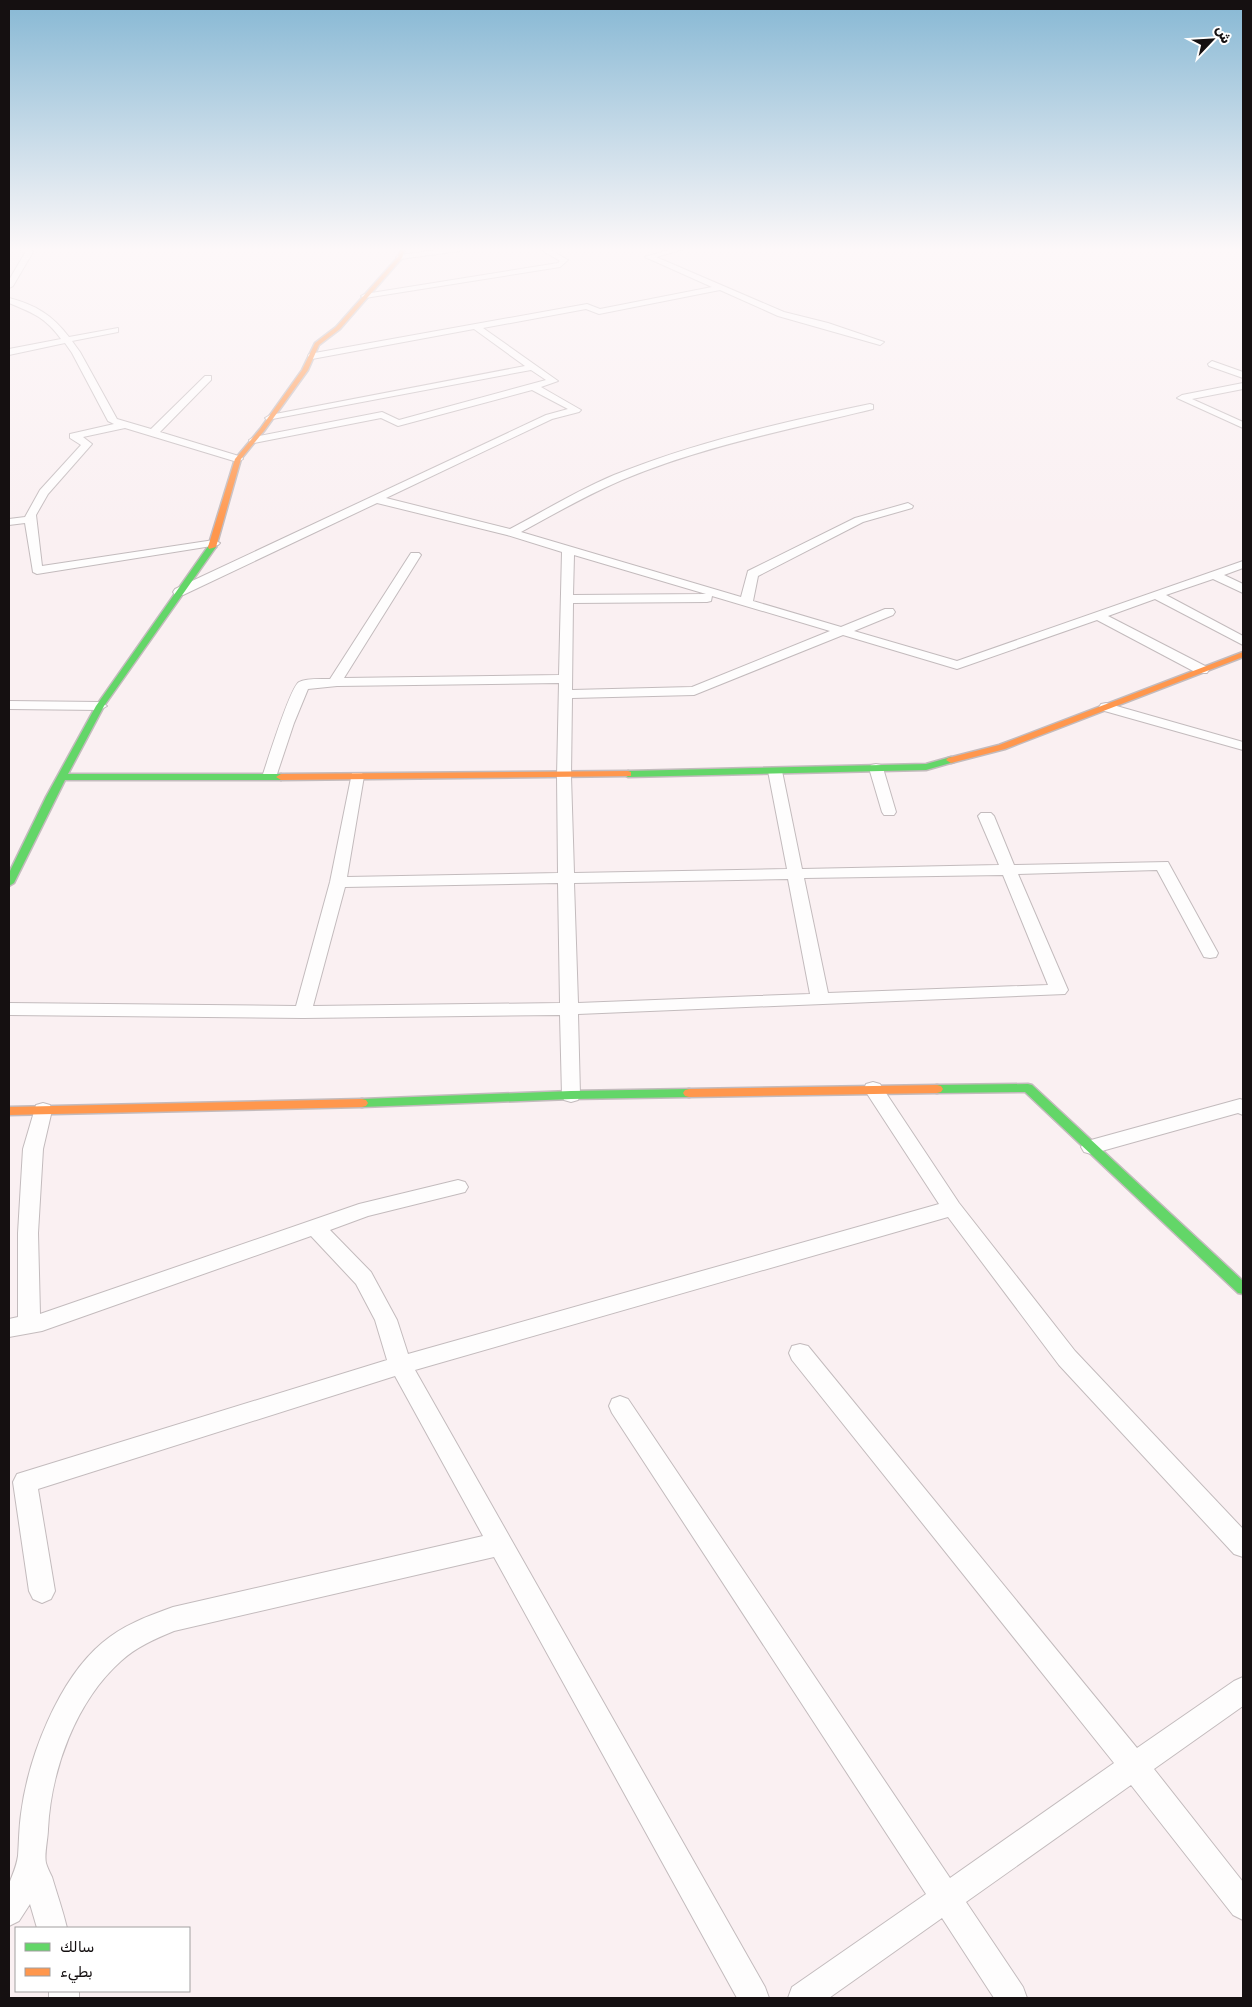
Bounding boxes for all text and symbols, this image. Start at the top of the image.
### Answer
north arrow [1187,15,1237,65]
text: ش [1212,23,1235,47]
legend [15,1927,190,1992]
text: سالك [60,1938,95,1956]
text: بطيء [60,1963,93,1984]

